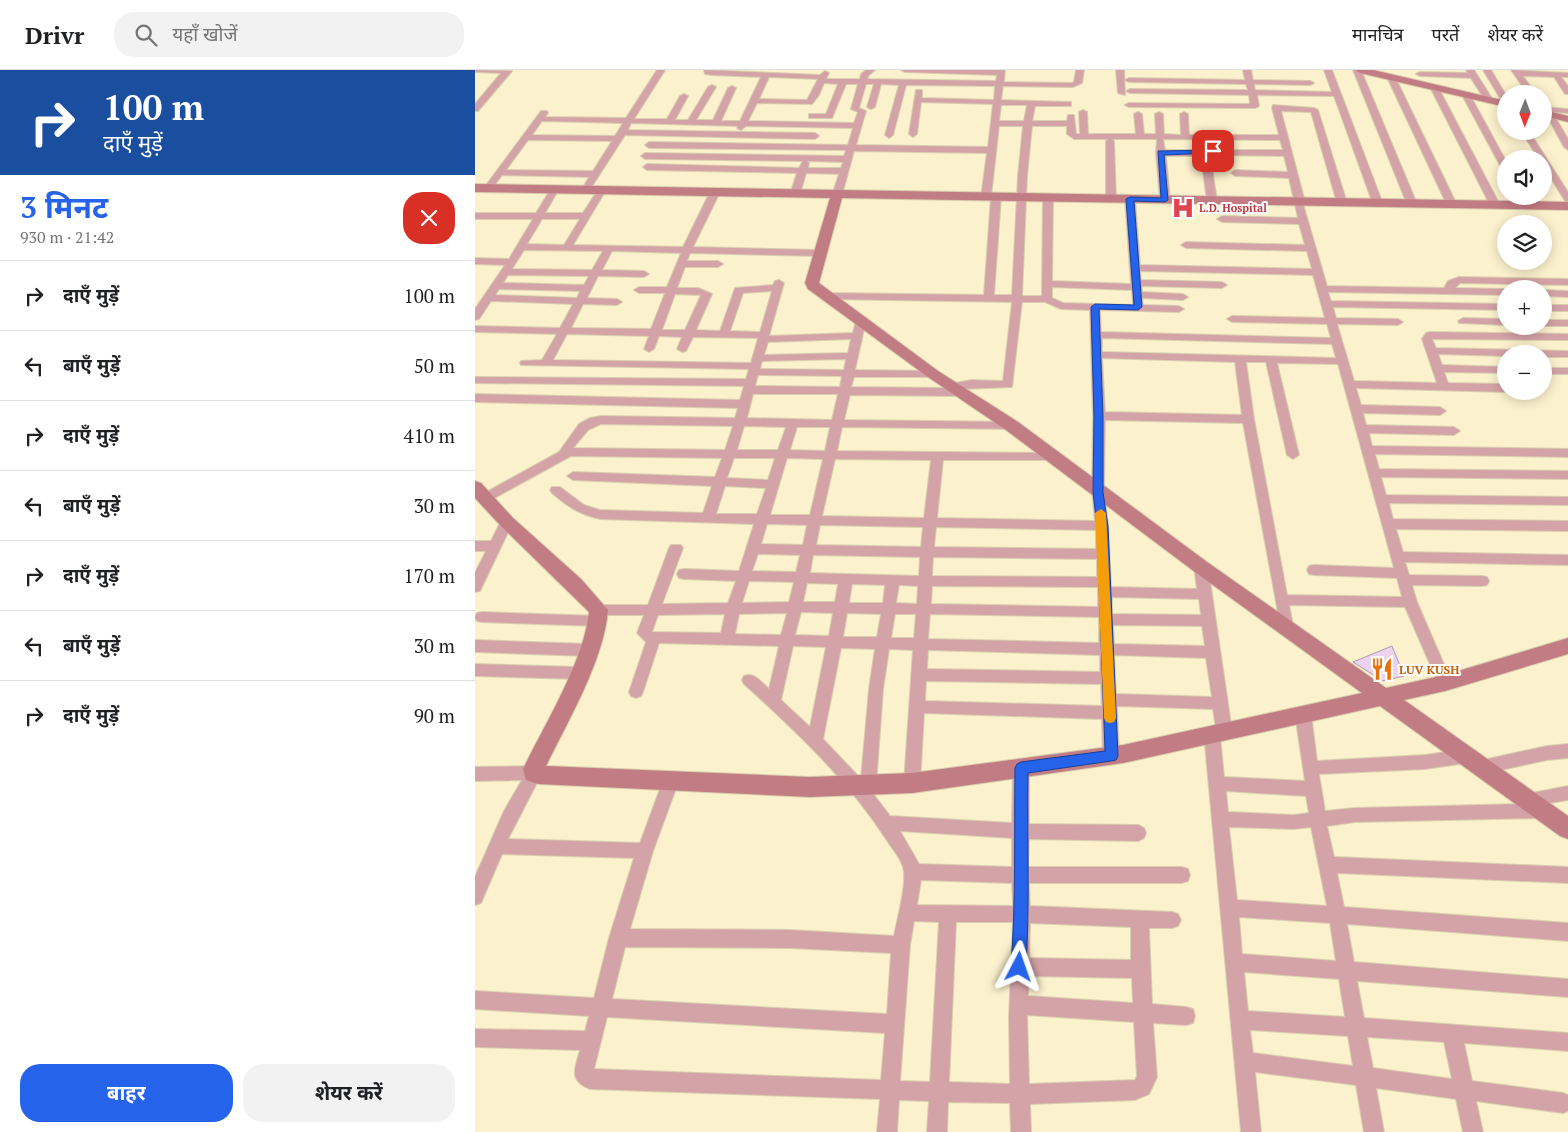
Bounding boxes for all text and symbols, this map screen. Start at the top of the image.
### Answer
search box [114,12,464,57]
text: Drivr [25,19,84,51]
icon: search [132,21,160,49]
text: यहाँ खोजें [172,21,237,46]
text: मानचित्र [1352,22,1404,46]
text: परतें [1432,22,1459,46]
text: शेयर करें [1487,22,1543,46]
text: 100 m [103,84,204,130]
north arrow [1497,85,1553,140]
map controls [1497,85,1552,400]
icon: right [20,90,85,155]
text: दाएँ मुड़ें [103,128,163,157]
pin [1192,130,1234,172]
icon: arrive [1199,137,1227,165]
button: sound [1497,150,1552,205]
text: 3 मिनट [20,187,108,227]
button: close [403,192,455,244]
hospital icon: L.D. Hospital [1170,195,1196,221]
place label: L.D. Hospital [1199,201,1267,215]
button: layers [1497,215,1552,270]
text: 930 m · 21:42 [20,226,114,248]
button: + [1497,280,1552,335]
icon: right [20,282,48,310]
text: दाएँ मुड़ें [63,282,119,307]
text: 100 m [404,283,455,308]
button: − [1497,345,1552,400]
icon: left [20,352,48,380]
text: बाएँ मुड़ें [63,352,120,377]
text: 50 m [414,353,455,378]
icon: right [20,422,48,450]
text: दाएँ मुड़ें [63,422,119,447]
text: 410 m [404,423,455,448]
icon: left [20,492,48,520]
text: बाएँ मुड़ें [63,492,120,517]
text: 30 m [414,493,455,518]
icon: right [20,562,48,590]
text: दाएँ मुड़ें [63,562,119,587]
text: 170 m [404,563,455,588]
icon: left [20,632,48,660]
text: बाएँ मुड़ें [63,632,120,657]
text: 30 m [414,633,455,658]
restaurant icon: LUV KUSH [1369,656,1395,682]
place label: LUV KUSH [1399,662,1459,677]
icon: right [20,702,48,730]
text: दाएँ मुड़ें [63,702,119,727]
text: 90 m [414,703,455,728]
position arrow [992,940,1044,992]
button: बाहर [20,1064,233,1122]
button: शेयर करें [243,1064,455,1122]

